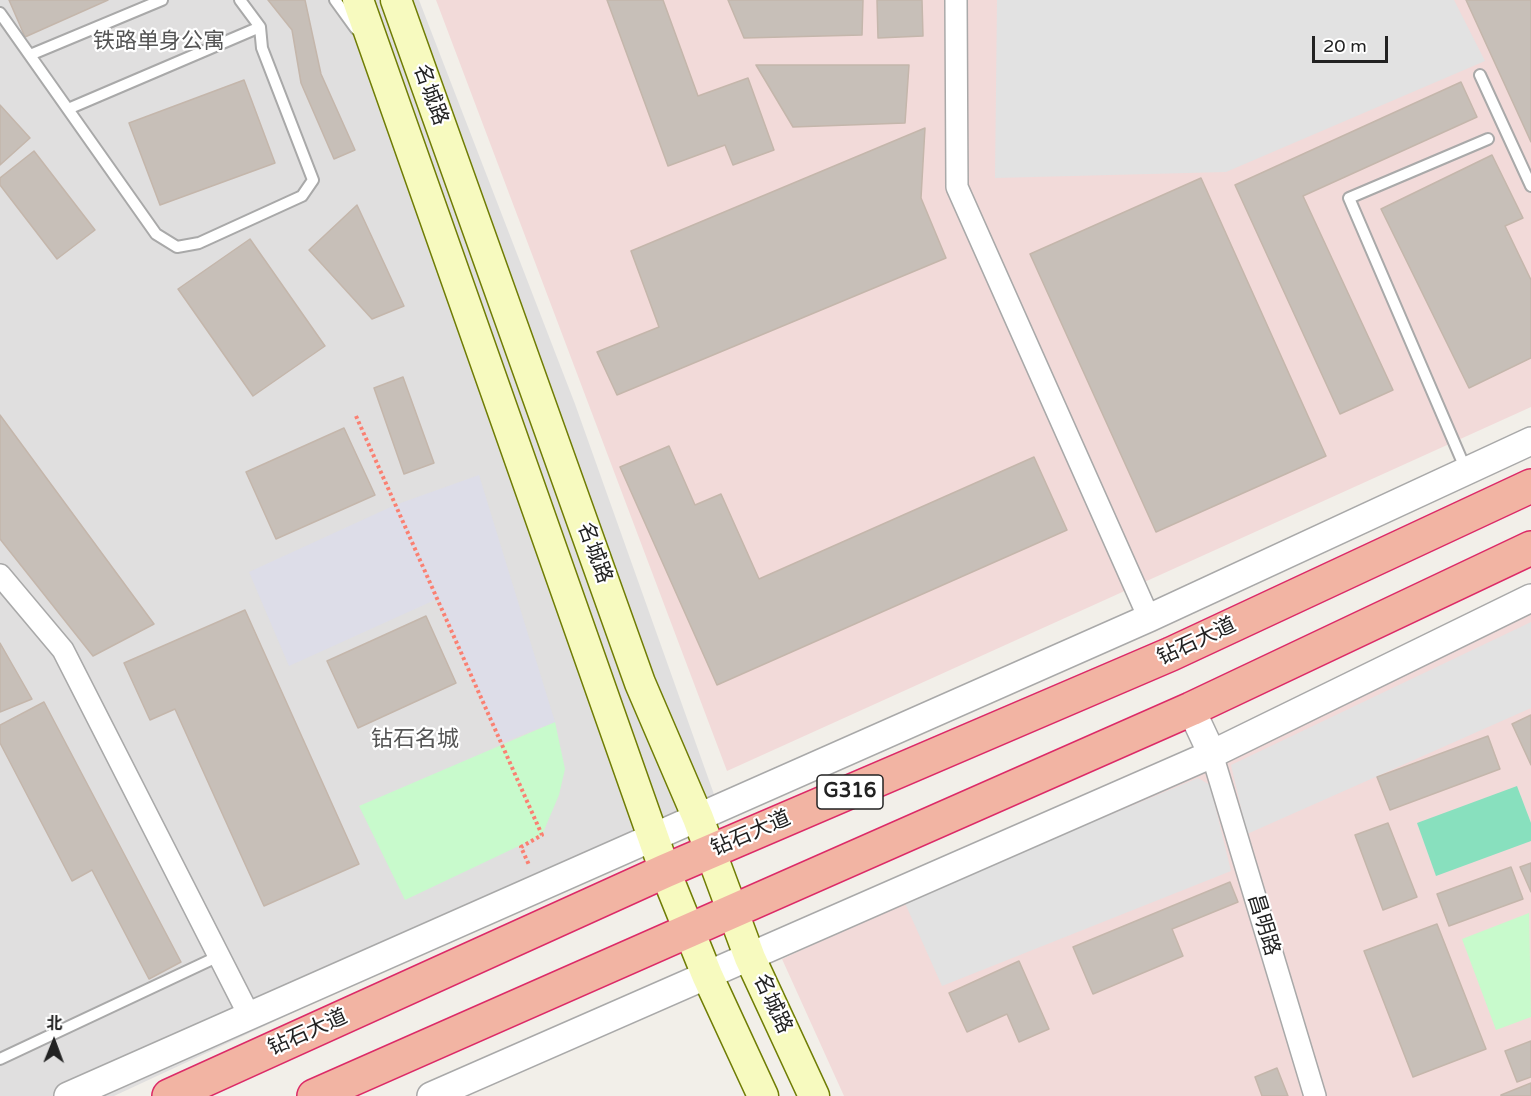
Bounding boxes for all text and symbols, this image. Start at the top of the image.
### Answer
scale bar [1315,24,1392,62]
district label: 铁路单身公寓 [93,29,225,55]
text: 20 m [1323,35,1367,57]
street label: 名城路 [407,61,453,129]
street label: 名城路 [571,519,617,587]
street label: 钻石大道 [1154,613,1240,671]
district label: 钻石名城 [371,727,459,753]
road number: G316 [817,775,883,809]
street label: 钻石大道 [707,806,795,862]
street label: 昌明路 [1242,891,1284,959]
street label: 名城路 [747,970,797,1038]
street label: 钻石大道 [265,1004,351,1062]
north arrow [24,1012,84,1072]
text: 北 [46,1014,62,1034]

